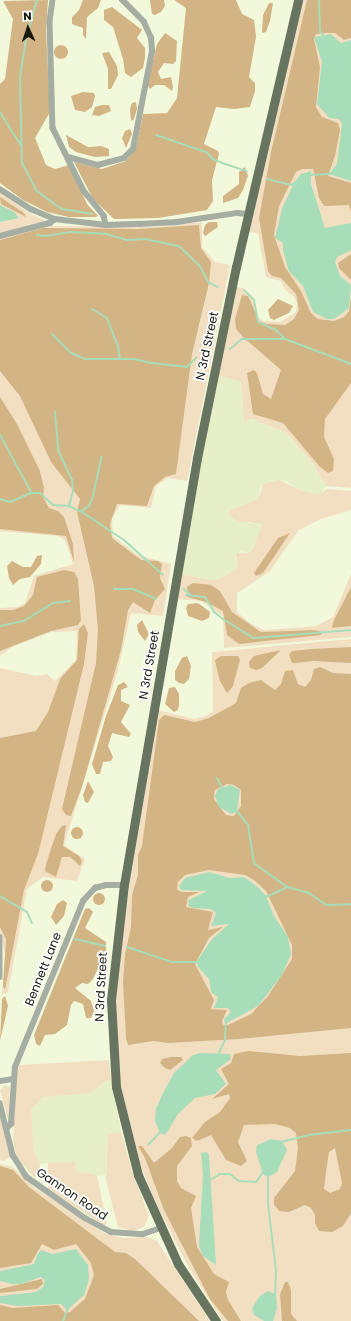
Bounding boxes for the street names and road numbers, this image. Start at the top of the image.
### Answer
street label: N 3rd Street [193,310,221,382]
street label: N 3rd Street [136,629,162,701]
street label: Bennett Lane [22,930,64,1008]
street label: N 3rd Street [92,952,110,1022]
street label: Gannon Road [34,1165,110,1223]

